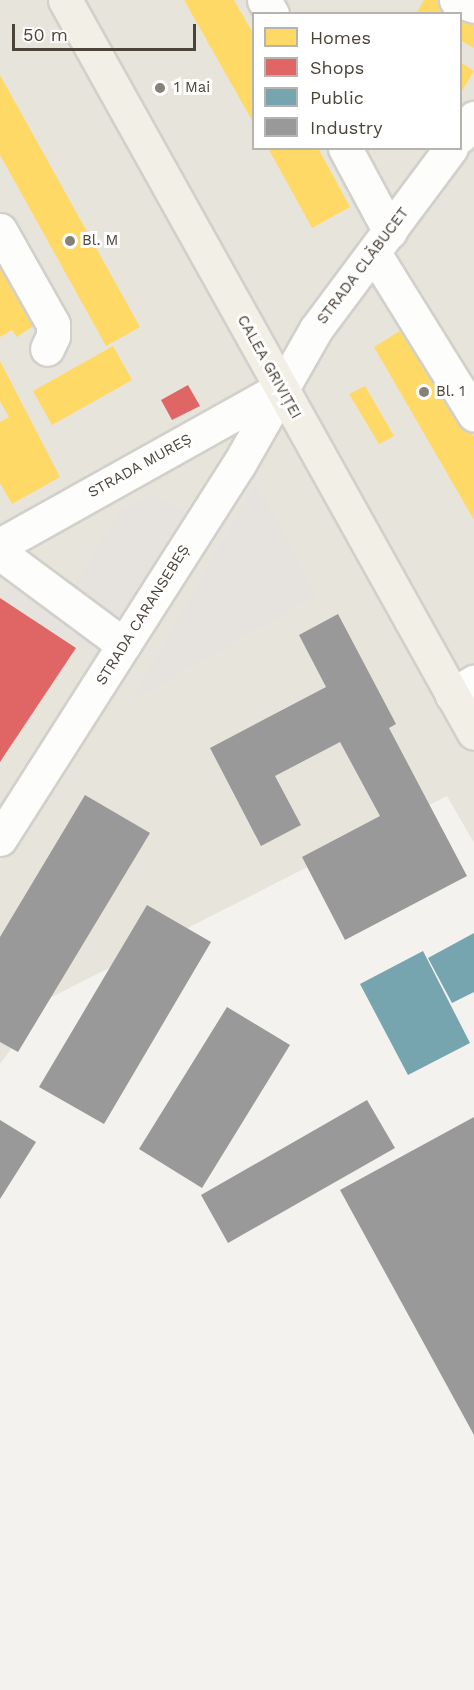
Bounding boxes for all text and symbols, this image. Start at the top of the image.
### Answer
scale bar [15,12,200,50]
legend [252,12,462,150]
text: 50 m [23,24,68,45]
text: Homes [310,27,371,48]
text: Shops [310,57,364,78]
marker: 1 Mai [151,79,169,97]
place label: 1 Mai [174,79,210,97]
text: Public [310,87,364,108]
text: Industry [310,117,382,138]
street label: STRADA CLĂBUCET [313,204,413,328]
place label: Bl. M [82,232,118,250]
marker: Bl. M [63,234,77,248]
street label: CALEA GRIVIȚEI [233,312,305,422]
place label: Bl. 1 [436,383,465,401]
marker: Bl. 1 [417,385,431,399]
street label: STRADA MUREȘ [85,430,195,502]
street label: STRADA CARANSEBEȘ [92,541,194,689]

